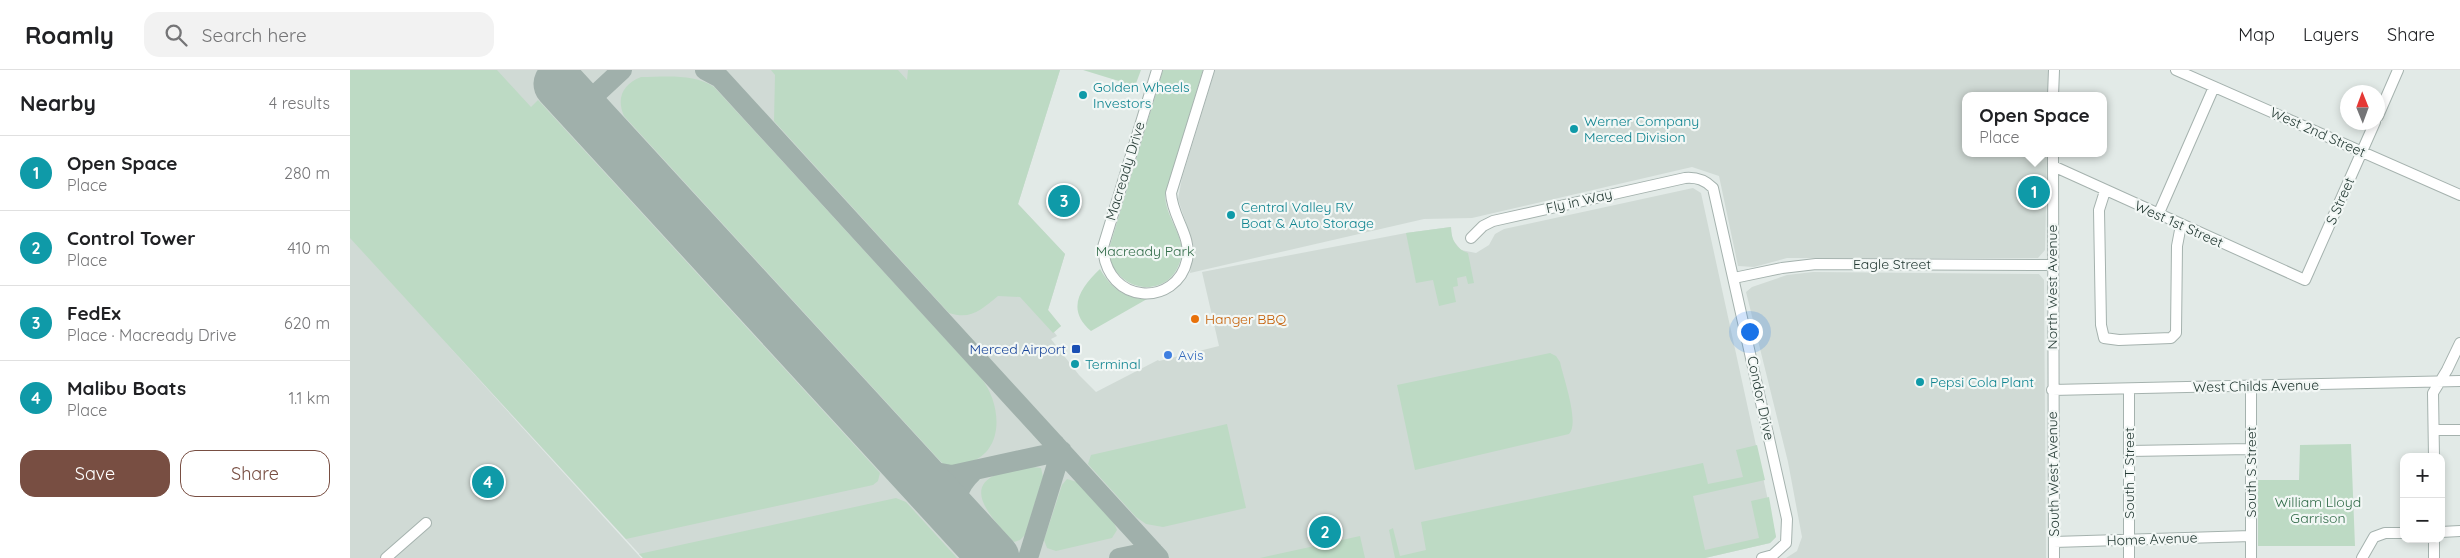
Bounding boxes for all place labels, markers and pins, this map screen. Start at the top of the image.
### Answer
place label: Golden Wheels Investors [1093,78,1190,112]
marker: Golden Wheels Investors [1077,89,1089,101]
place label: Werner Company Merced Division [1584,112,1699,146]
marker: Werner Company Merced Division [1568,123,1580,135]
pin: 1 [2018,173,2050,211]
pin: 3 [1048,182,1080,220]
place label: Central Valley RV Boat & Auto Storage [1241,198,1374,232]
marker: Central Valley RV Boat & Auto Storage [1225,209,1237,221]
place label: Hanger BBQ [1205,310,1287,328]
marker: Hanger BBQ [1189,313,1201,325]
place label: Merced Airport [969,340,1066,358]
marker: Merced Airport [1070,343,1082,355]
place label: Avis [1178,346,1204,364]
marker: Avis [1162,349,1174,361]
place label: Terminal [1085,355,1141,373]
marker: Terminal [1069,358,1081,370]
place label: Pepsi Cola Plant [1930,373,2034,391]
marker: Pepsi Cola Plant [1914,376,1926,388]
pin: 4 [472,463,504,501]
pin: 2 [1309,513,1341,551]

